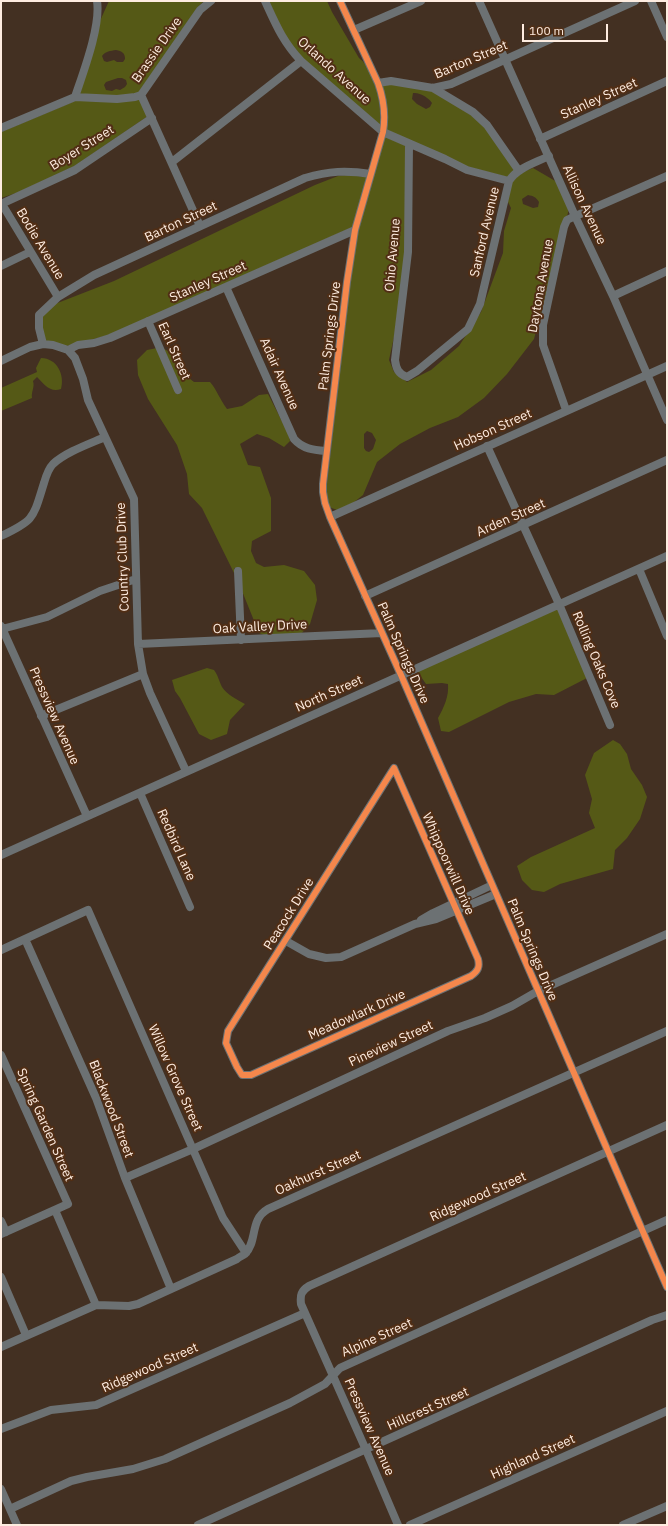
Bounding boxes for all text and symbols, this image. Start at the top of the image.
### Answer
street label: Brassie Drive [129,14,185,86]
scale bar [524,16,610,42]
text: 100 m [529,23,564,38]
street label: Orlando Avenue [294,34,374,108]
street label: Barton Street [432,38,510,82]
street label: Stanley Street [558,75,640,123]
street label: Boyer Street [47,122,117,174]
street label: Allison Avenue [559,163,609,247]
street label: Sanford Avenue [467,185,503,279]
street label: Barton Street [142,198,220,246]
street label: Bodie Avenue [13,206,67,282]
street label: Ohio Avenue [382,218,404,292]
street label: Daytona Avenue [525,238,557,334]
street label: Stanley Street [167,258,249,306]
street label: Palm Springs Drive [316,281,344,391]
street label: Earl Street [154,320,194,382]
street label: Adair Avenue [256,336,302,412]
street label: Hobson Street [452,406,534,454]
street label: Arden Street [474,496,548,540]
street label: Country Club Drive [113,502,133,612]
street label: Palm Springs Drive [374,600,432,706]
street label: Rolling Oaks Cove [569,609,623,711]
street label: Oak Valley Drive [212,617,308,637]
street label: Pressview Avenue [25,665,83,767]
street label: North Street [293,672,365,716]
street label: Redbird Lane [153,807,199,883]
street label: Whippoorwill Drive [418,811,478,917]
street label: Peacock Drive [261,875,317,953]
street label: Palm Springs Drive [503,897,561,1003]
street label: Meadowlark Drive [306,987,408,1043]
street label: Pineview Street [346,1018,436,1070]
street label: Willow Grove Street [144,1022,206,1134]
street label: Blackwood Street [85,1058,137,1160]
street label: Spring Garden Street [13,1066,77,1184]
street label: Oakhurst Street [273,1147,363,1199]
street label: Ridgewood Street [427,1169,529,1225]
street label: Alpine Street [339,1315,415,1361]
street label: Ridgewood Street [99,1340,201,1396]
street label: Pressview Avenue [340,1376,398,1478]
street label: Hillcrest Street [385,1384,471,1434]
street label: Highland Street [488,1431,578,1483]

